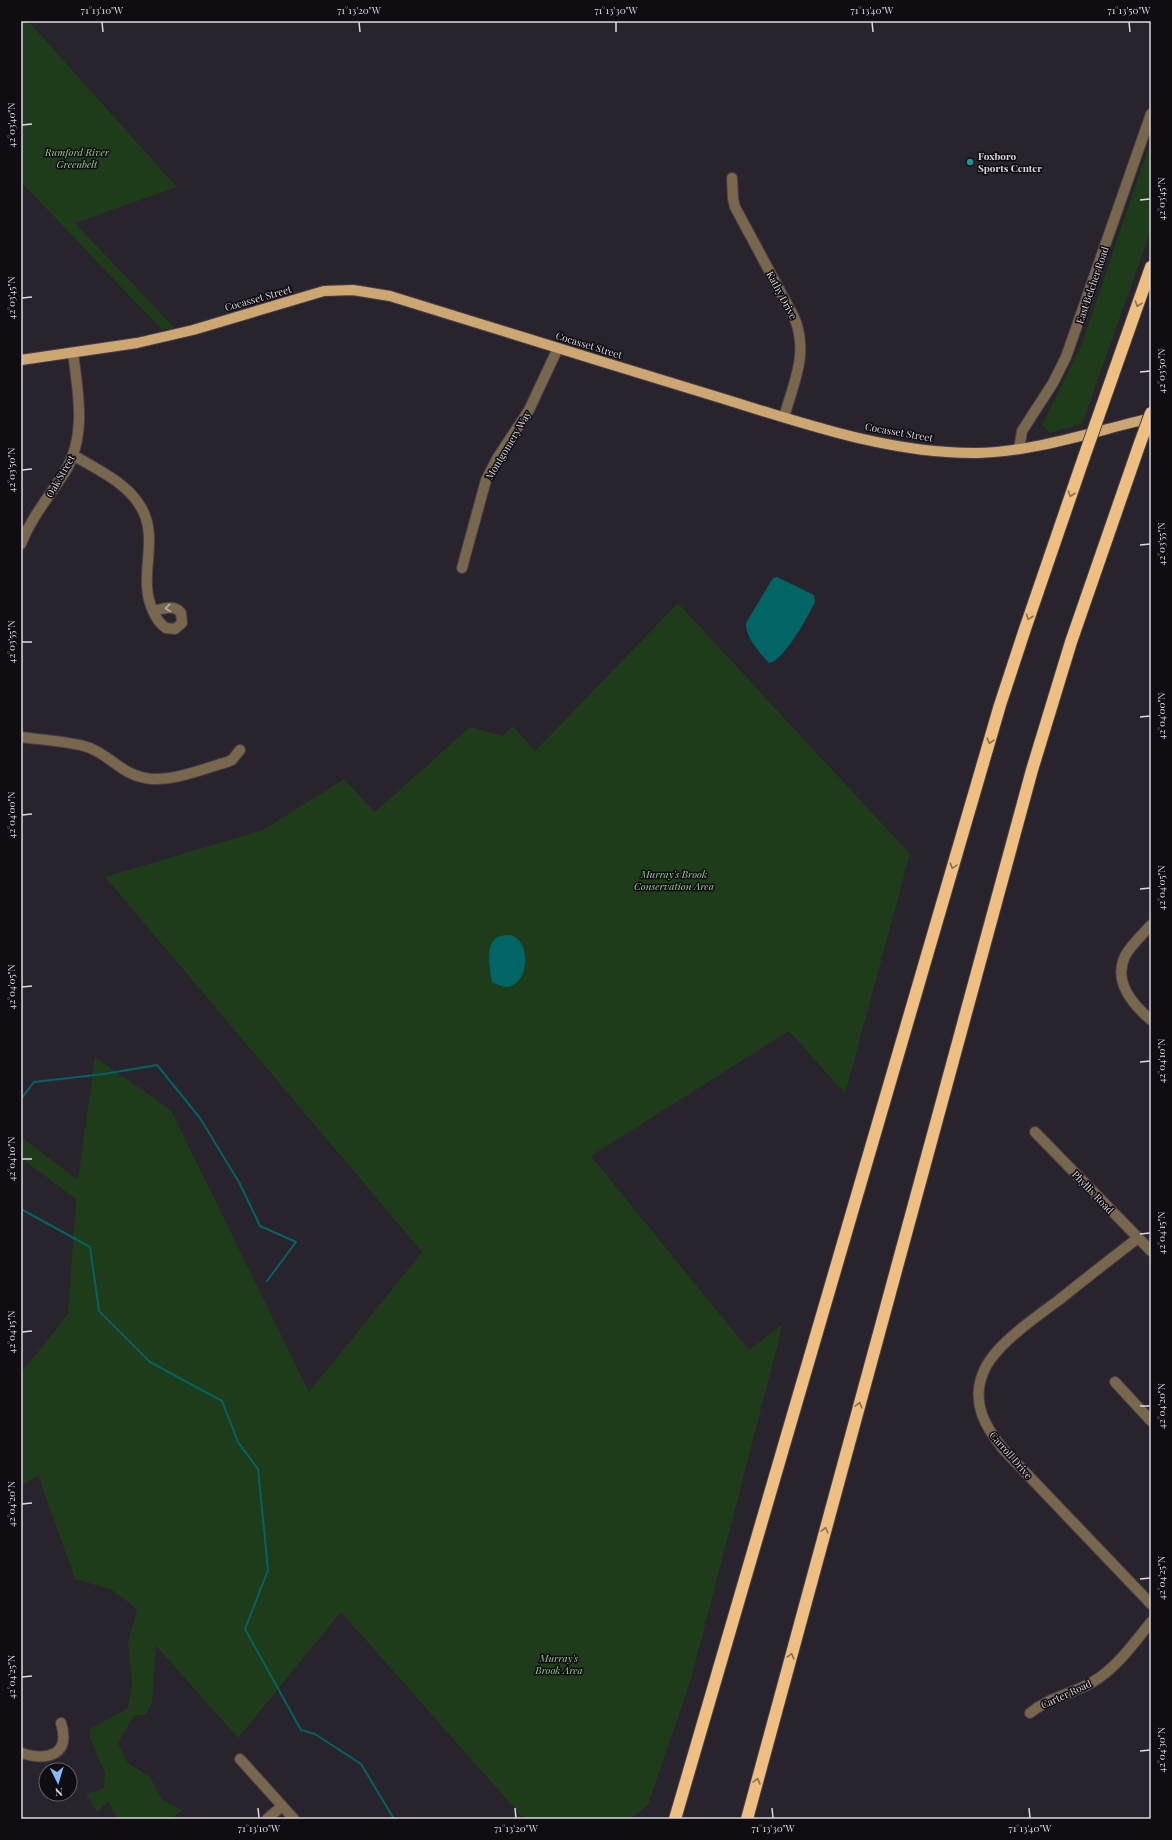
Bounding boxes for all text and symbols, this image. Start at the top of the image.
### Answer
text: 71°13'10"W [81,3,124,17]
text: 71°13'20"W [337,3,382,17]
text: 71°13'30"W [594,3,639,17]
text: 71°13'40"W [851,3,894,17]
text: 71°13'50"W [1108,3,1151,17]
text: 42°03'40"N [4,103,18,147]
park label: Rumford River Greenbelt [44,145,110,171]
place label: Foxboro Sports Center [978,149,1042,175]
marker: Foxboro Sports Center [965,157,975,167]
text: 42°03'45"N [1154,177,1168,221]
street label: East Belcher Road [1072,244,1112,325]
street label: Kathy Drive [763,268,801,322]
text: 42°03'45"N [4,276,18,320]
street label: Cocasset Street [223,282,293,314]
one-way arrow [1134,300,1143,307]
street label: Cocasset Street [554,328,624,362]
text: 42°03'50"N [1154,349,1168,393]
street label: Montgomery Way [482,408,534,482]
street label: Cocasset Street [864,419,935,445]
text: 42°03'50"N [4,448,18,492]
street label: Oak Street [42,452,78,500]
one-way arrow [1067,490,1076,497]
text: 42°03'55"N [1154,522,1168,566]
one-way arrow [165,604,171,613]
one-way arrow [1025,613,1033,620]
text: 42°03'55"N [4,620,18,664]
text: 42°04'00"N [1154,693,1168,739]
one-way arrow [986,737,995,744]
text: 42°04'00"N [4,792,18,838]
one-way arrow [949,862,958,869]
text: 42°04'05"N [1154,865,1168,911]
park label: Murray's Brook Conservation Area [634,867,714,893]
text: 42°04'05"N [4,964,18,1010]
text: 42°04'10"N [1154,1039,1168,1083]
text: 42°04'10"N [4,1137,18,1181]
street label: Phyllis Road [1069,1167,1117,1217]
text: 42°04'15"N [1154,1212,1168,1254]
text: 42°04'15"N [4,1311,18,1353]
text: 42°04'20"N [1154,1383,1168,1429]
one-way arrow [854,1402,863,1409]
street label: Carroll Drive [986,1428,1036,1482]
text: 42°04'20"N [4,1481,18,1527]
one-way arrow [820,1527,829,1534]
text: 42°04'25"N [1154,1556,1168,1600]
park label: Murray's Brook Area [534,1651,583,1677]
one-way arrow [786,1653,795,1660]
text: 42°04'25"N [4,1655,18,1699]
street label: Carter Road [1038,1676,1094,1712]
text: 42°04'30"N [1154,1727,1168,1773]
north arrow [38,1762,78,1802]
one-way arrow [752,1778,761,1785]
text: N [54,1785,64,1800]
text: 71°13'10"W [238,1821,281,1835]
text: 71°13'20"W [494,1821,539,1835]
text: 71°13'30"W [751,1821,796,1835]
text: 71°13'40"W [1009,1821,1052,1835]

